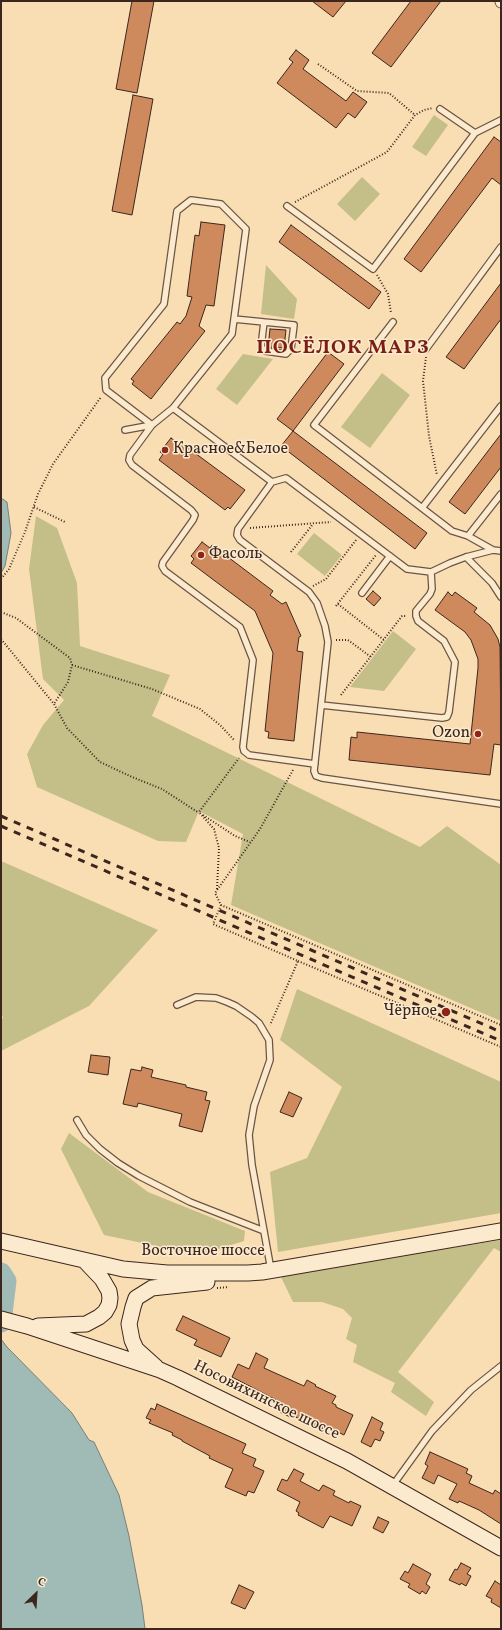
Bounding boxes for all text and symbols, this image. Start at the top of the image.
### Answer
district label: ПОСЁЛОК МАРЗ [256,337,430,361]
place label: Красное&Белое [173,440,288,460]
marker: Красное&Белое [160,445,170,455]
place label: Фасоль [209,545,262,565]
marker: Фасоль [196,550,206,560]
place label: Ozon [432,724,470,744]
marker: Ozon [473,729,483,739]
place label: Чёрное [383,1002,437,1022]
marker: Чёрное [440,1006,452,1018]
street label: Восточное шоссе [141,1242,265,1262]
street label: Носовихинское шоссе [190,1357,342,1445]
north arrow [16,1574,56,1614]
text: С [35,1574,48,1591]

